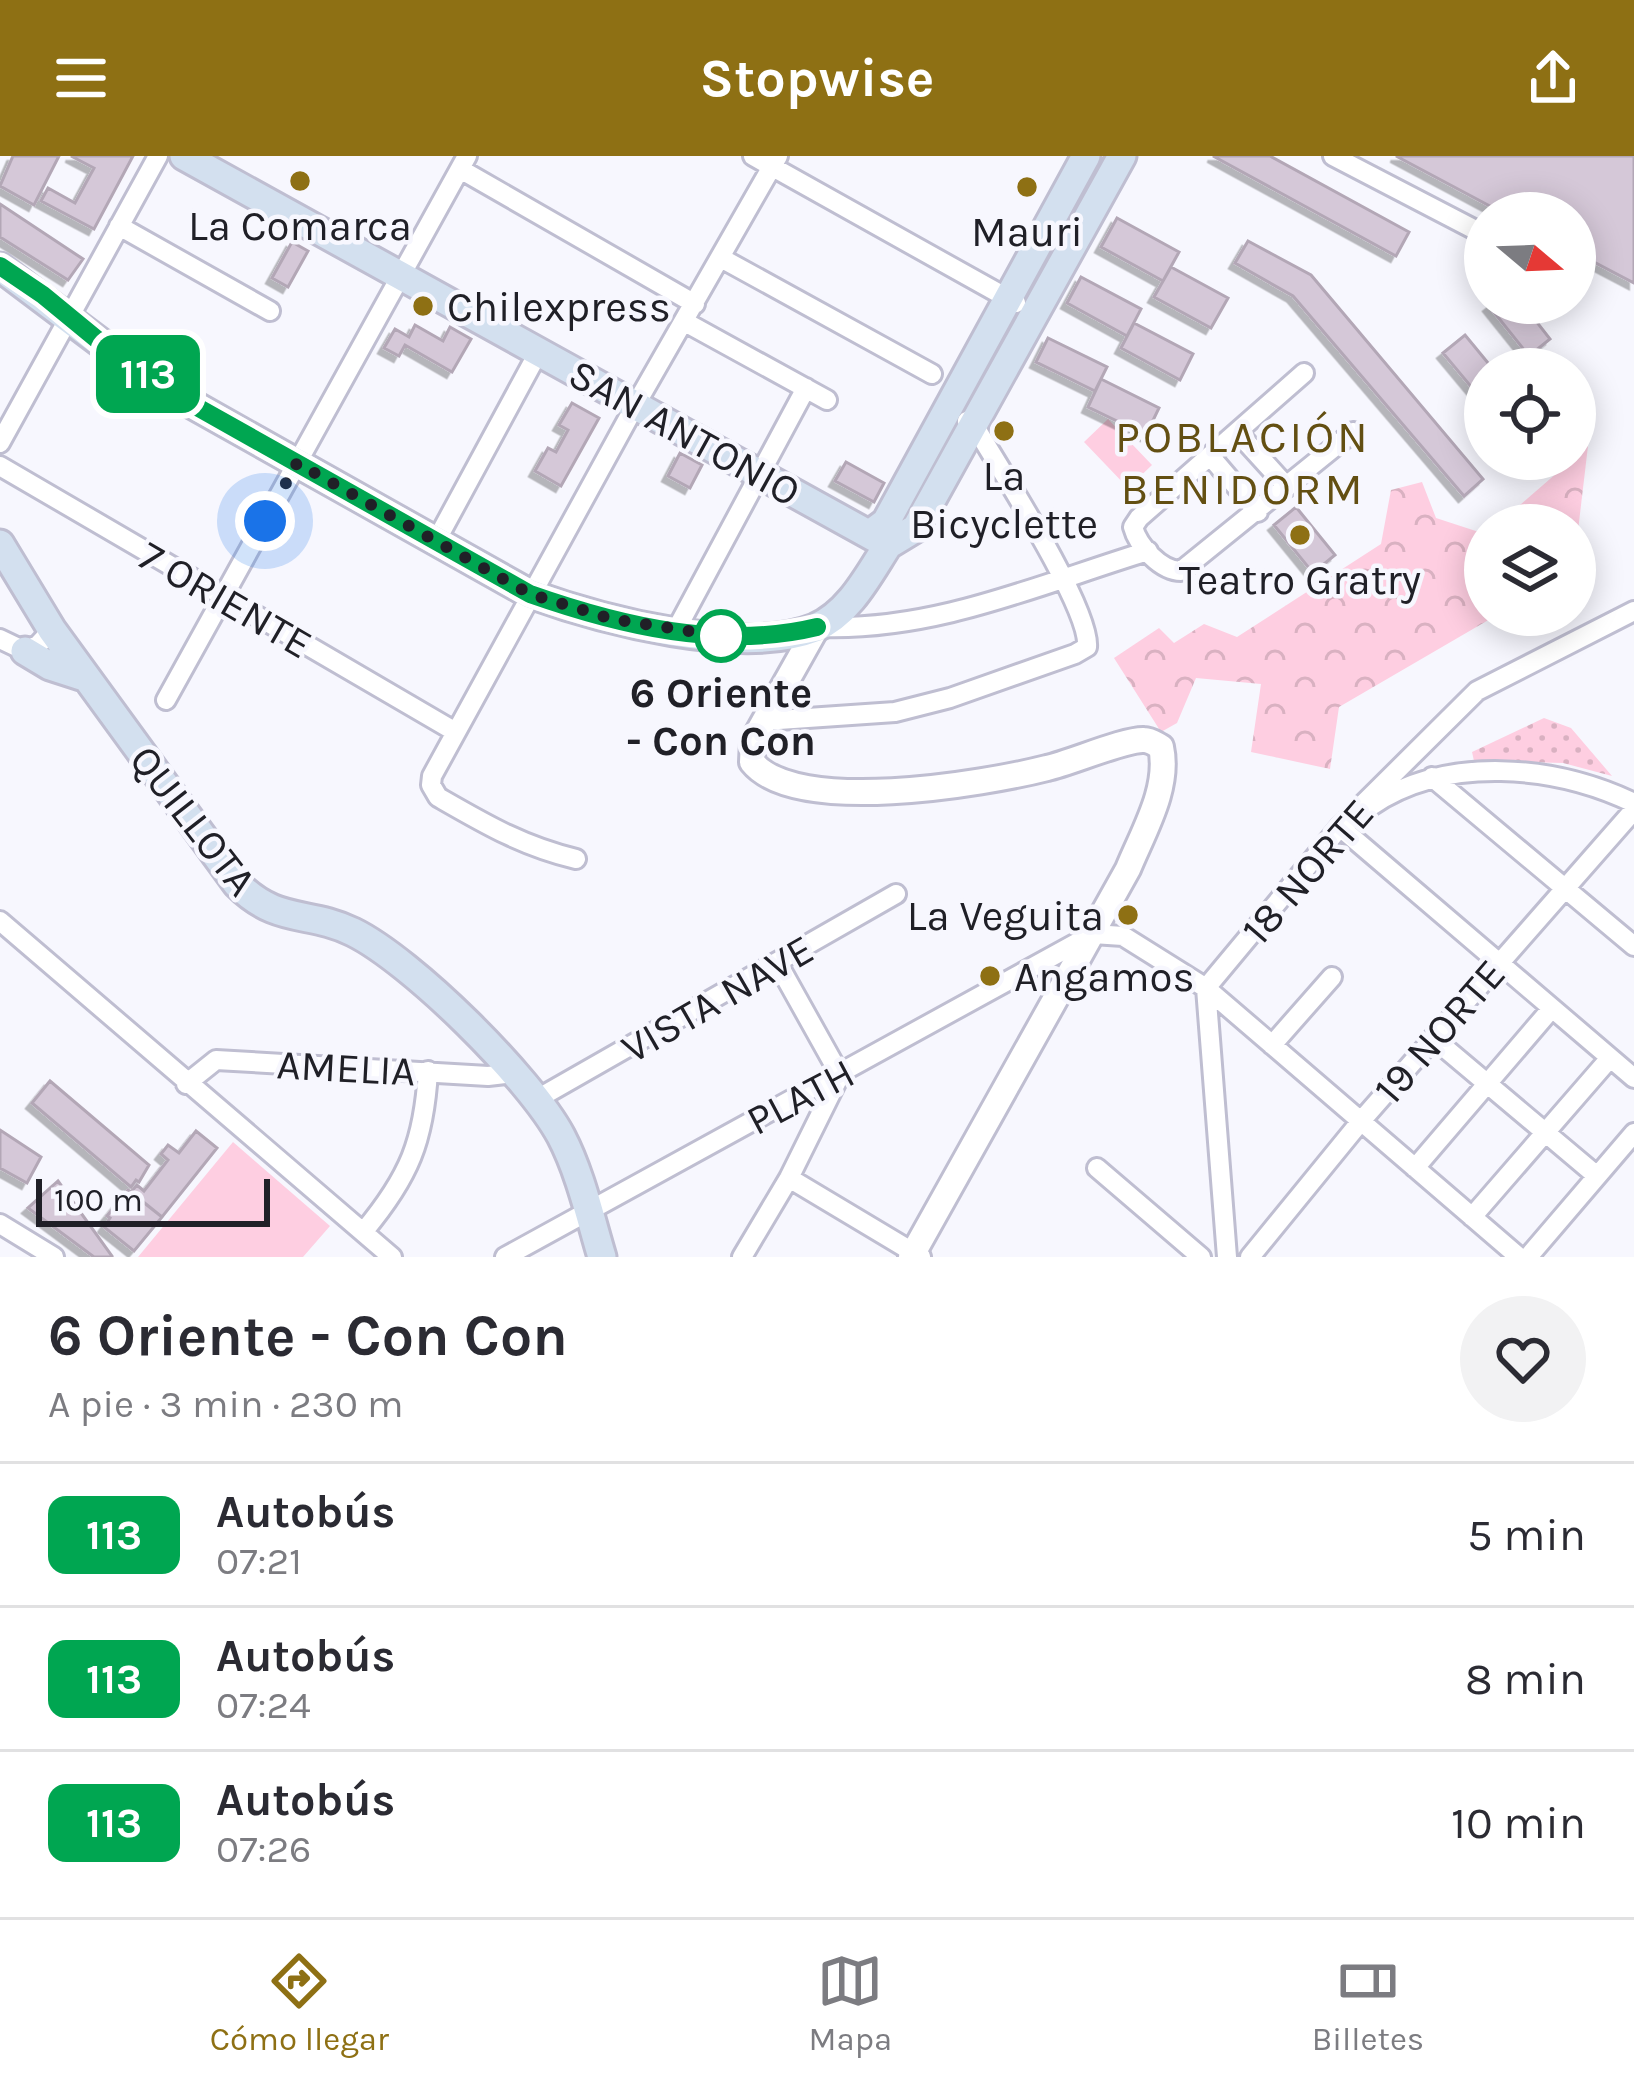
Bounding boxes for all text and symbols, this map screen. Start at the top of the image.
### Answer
icon: menu [48,45,114,111]
icon: share [1520,45,1586,111]
text: Stopwise [700,46,934,110]
marker: La Comarca [287,168,313,194]
marker: Mauri [1014,174,1040,200]
north arrow [1464,192,1596,324]
map controls [1464,192,1596,636]
place label: La Comarca [188,201,412,251]
place label: Mauri [971,207,1083,257]
place label: Chilexpress [447,282,671,332]
marker: Chilexpress [410,293,436,319]
line badge: 113 [79,335,217,413]
button: locate [1464,348,1596,480]
text: 113 [120,349,176,399]
street label: SAN ANTONIO [560,349,809,517]
district label: POBLACIÓN BENIDORM [1115,411,1371,515]
marker: La Bicyclette [991,418,1017,444]
place label: La Bicyclette [910,451,1098,549]
your location [235,491,295,551]
button: layers [1464,504,1596,636]
marker: Teatro Gratry [1287,522,1313,548]
street label: 7 ORIENTE [130,530,321,669]
place label: Teatro Gratry [1179,555,1421,605]
marker: 6 Oriente - Con Con [696,611,746,661]
place label: 6 Oriente - Con Con [626,668,816,766]
street label: QUILLOTA [119,736,267,905]
street label: 18 NORTE [1231,789,1384,954]
place label: La Veguita [907,891,1104,941]
marker: La Veguita [1115,902,1141,928]
street label: VISTA NAVE [613,924,822,1074]
street label: 19 NORTE [1364,949,1516,1114]
place label: Angamos [1014,952,1195,1002]
marker: Angamos [977,963,1003,989]
street label: AMELIA [275,1039,417,1097]
street label: PLATH [738,1048,863,1146]
scale bar [36,1173,270,1226]
text: 100 m [54,1181,143,1219]
button: heart [1460,1296,1586,1422]
text: 6 Oriente - Con Con [48,1303,568,1369]
text: A pie · 3 min · 230 m [48,1381,404,1427]
text: Autobús [216,1486,395,1538]
text: 5 min [1467,1509,1586,1561]
text: 113 [86,1510,142,1560]
text: 07:21 [216,1538,302,1584]
text: Autobús [216,1630,395,1682]
text: 8 min [1465,1653,1586,1705]
text: 113 [86,1654,142,1704]
text: 07:24 [216,1682,311,1728]
text: Autobús [216,1774,395,1826]
text: 10 min [1451,1797,1586,1849]
text: 113 [86,1798,142,1848]
text: 07:26 [216,1826,311,1872]
tab: Cómo llegar [210,1948,389,2058]
tab: Mapa [809,1948,892,2058]
tab: Billetes [1312,1948,1424,2058]

